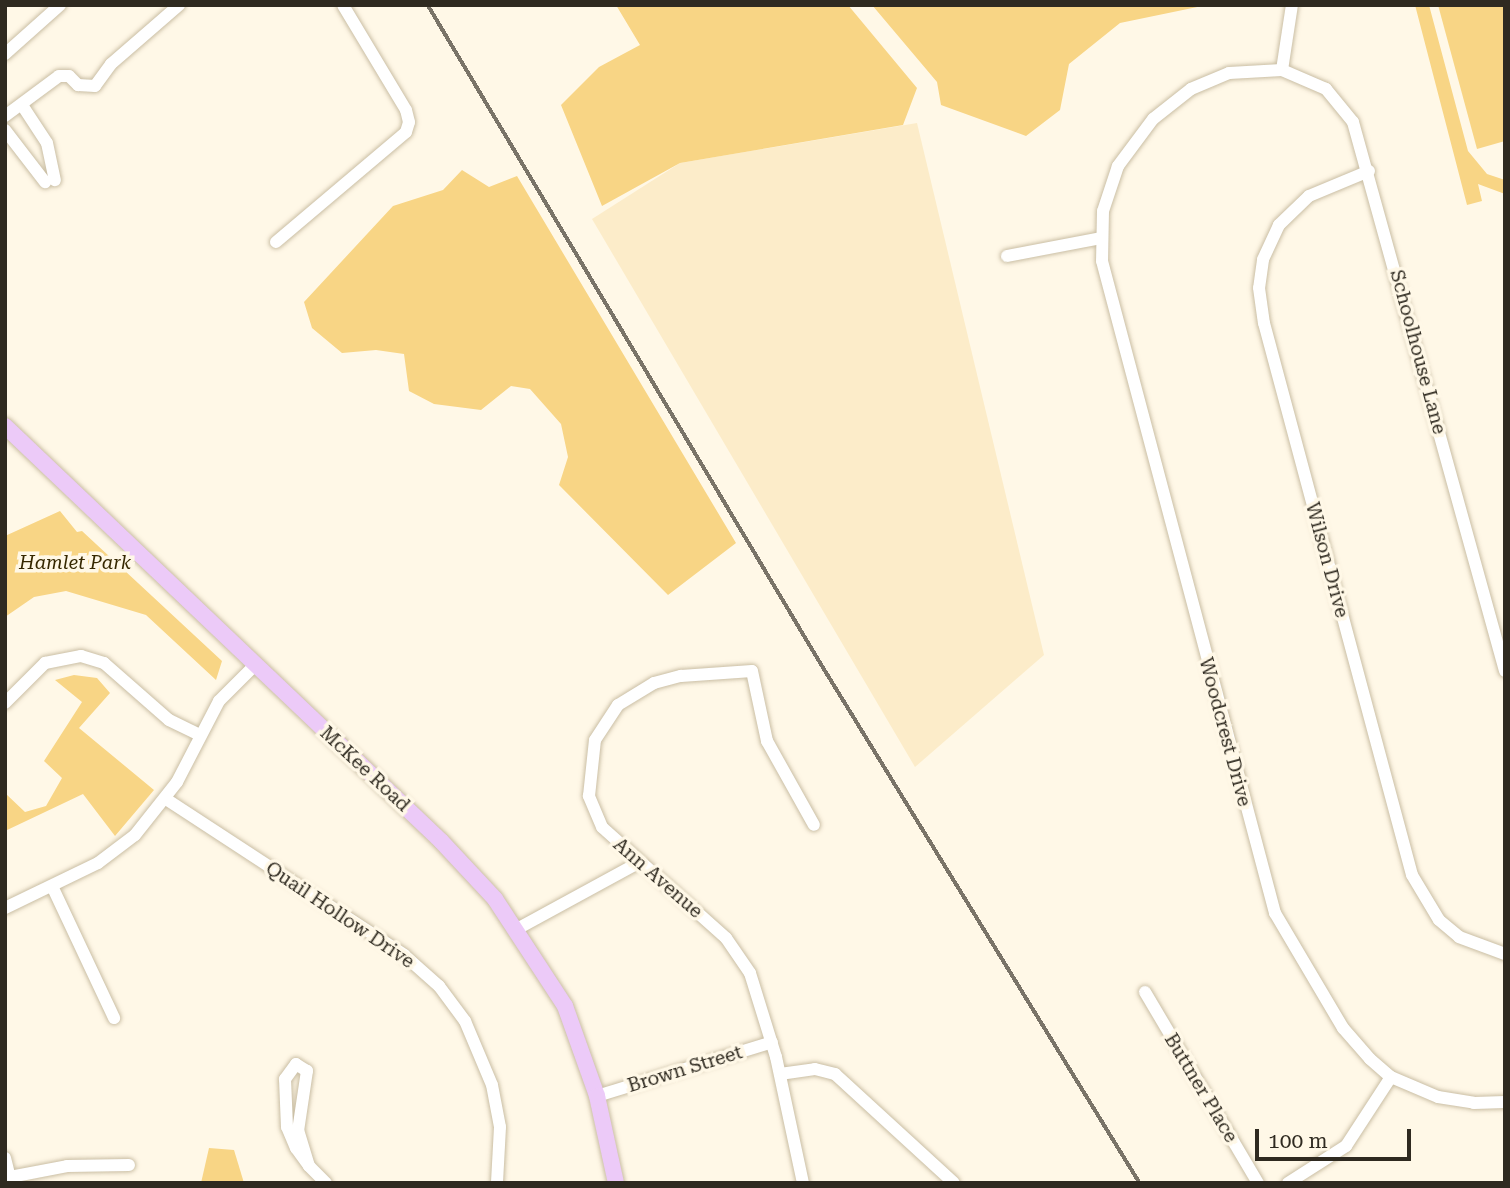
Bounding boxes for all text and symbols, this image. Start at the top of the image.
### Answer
street label: Schoolhouse Lane [1385,267,1451,437]
street label: Wilson Drive [1301,500,1353,620]
park label: Hamlet Park [19,552,131,574]
street label: Woodcrest Drive [1194,655,1256,809]
street label: McKee Road [315,722,415,816]
street label: Ann Avenue [609,833,707,923]
street label: Quail Hollow Drive [261,857,419,973]
street label: Buttner Place [1160,1029,1242,1147]
street label: Brown Street [625,1041,745,1097]
scale bar [1258,1114,1414,1158]
text: 100 m [1268,1129,1328,1153]

